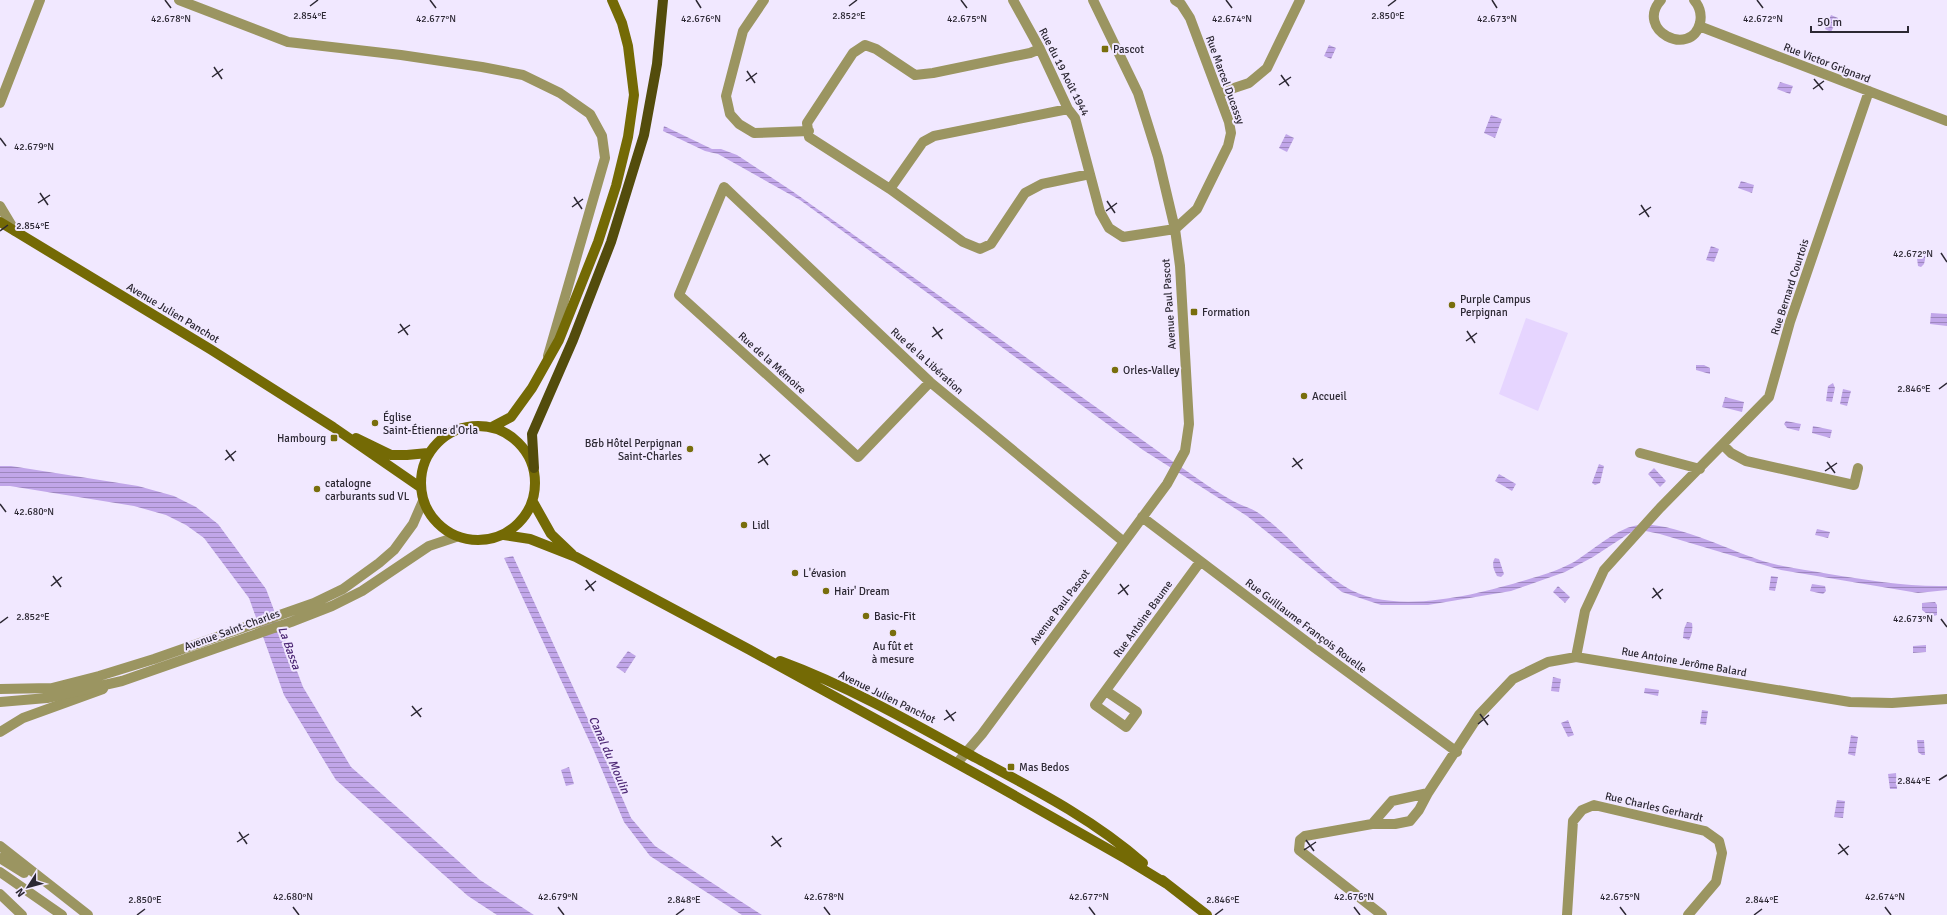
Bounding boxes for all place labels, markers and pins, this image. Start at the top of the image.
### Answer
place label: Pascot [1113,43,1144,56]
marker: Pascot [1100,44,1110,54]
place label: Purple Campus Perpignan [1460,293,1531,319]
marker: Purple Campus Perpignan [1447,300,1457,310]
place label: Formation [1202,306,1250,319]
marker: Formation [1189,307,1199,317]
place label: Orles-Valley [1123,364,1180,377]
marker: Orles-Valley [1110,365,1120,375]
place label: Accueil [1312,390,1347,403]
marker: Accueil [1299,391,1309,401]
place label: Église Saint-Étienne d'Orla [383,410,478,437]
marker: Église Saint-Étienne d'Orla [370,418,380,428]
place label: Hambourg [277,432,326,445]
marker: Hambourg [329,433,339,443]
place label: B&b Hôtel Perpignan Saint-Charles [585,437,682,463]
marker: B&b Hôtel Perpignan Saint-Charles [685,444,695,454]
place label: catalogne carburants sud VL [325,477,410,503]
marker: catalogne carburants sud VL [312,484,322,494]
place label: Lidl [752,519,770,532]
marker: Lidl [739,520,749,530]
place label: L'évasion [803,567,846,580]
marker: L'évasion [790,568,800,578]
place label: Hair' Dream [834,585,890,598]
marker: Hair' Dream [821,586,831,596]
place label: Basic-Fit [874,610,916,623]
marker: Basic-Fit [861,611,871,621]
marker: Au fût et à mesure [888,628,898,638]
place label: Au fût et à mesure [872,640,914,666]
place label: Mas Bedos [1019,761,1069,774]
marker: Mas Bedos [1006,762,1016,772]

